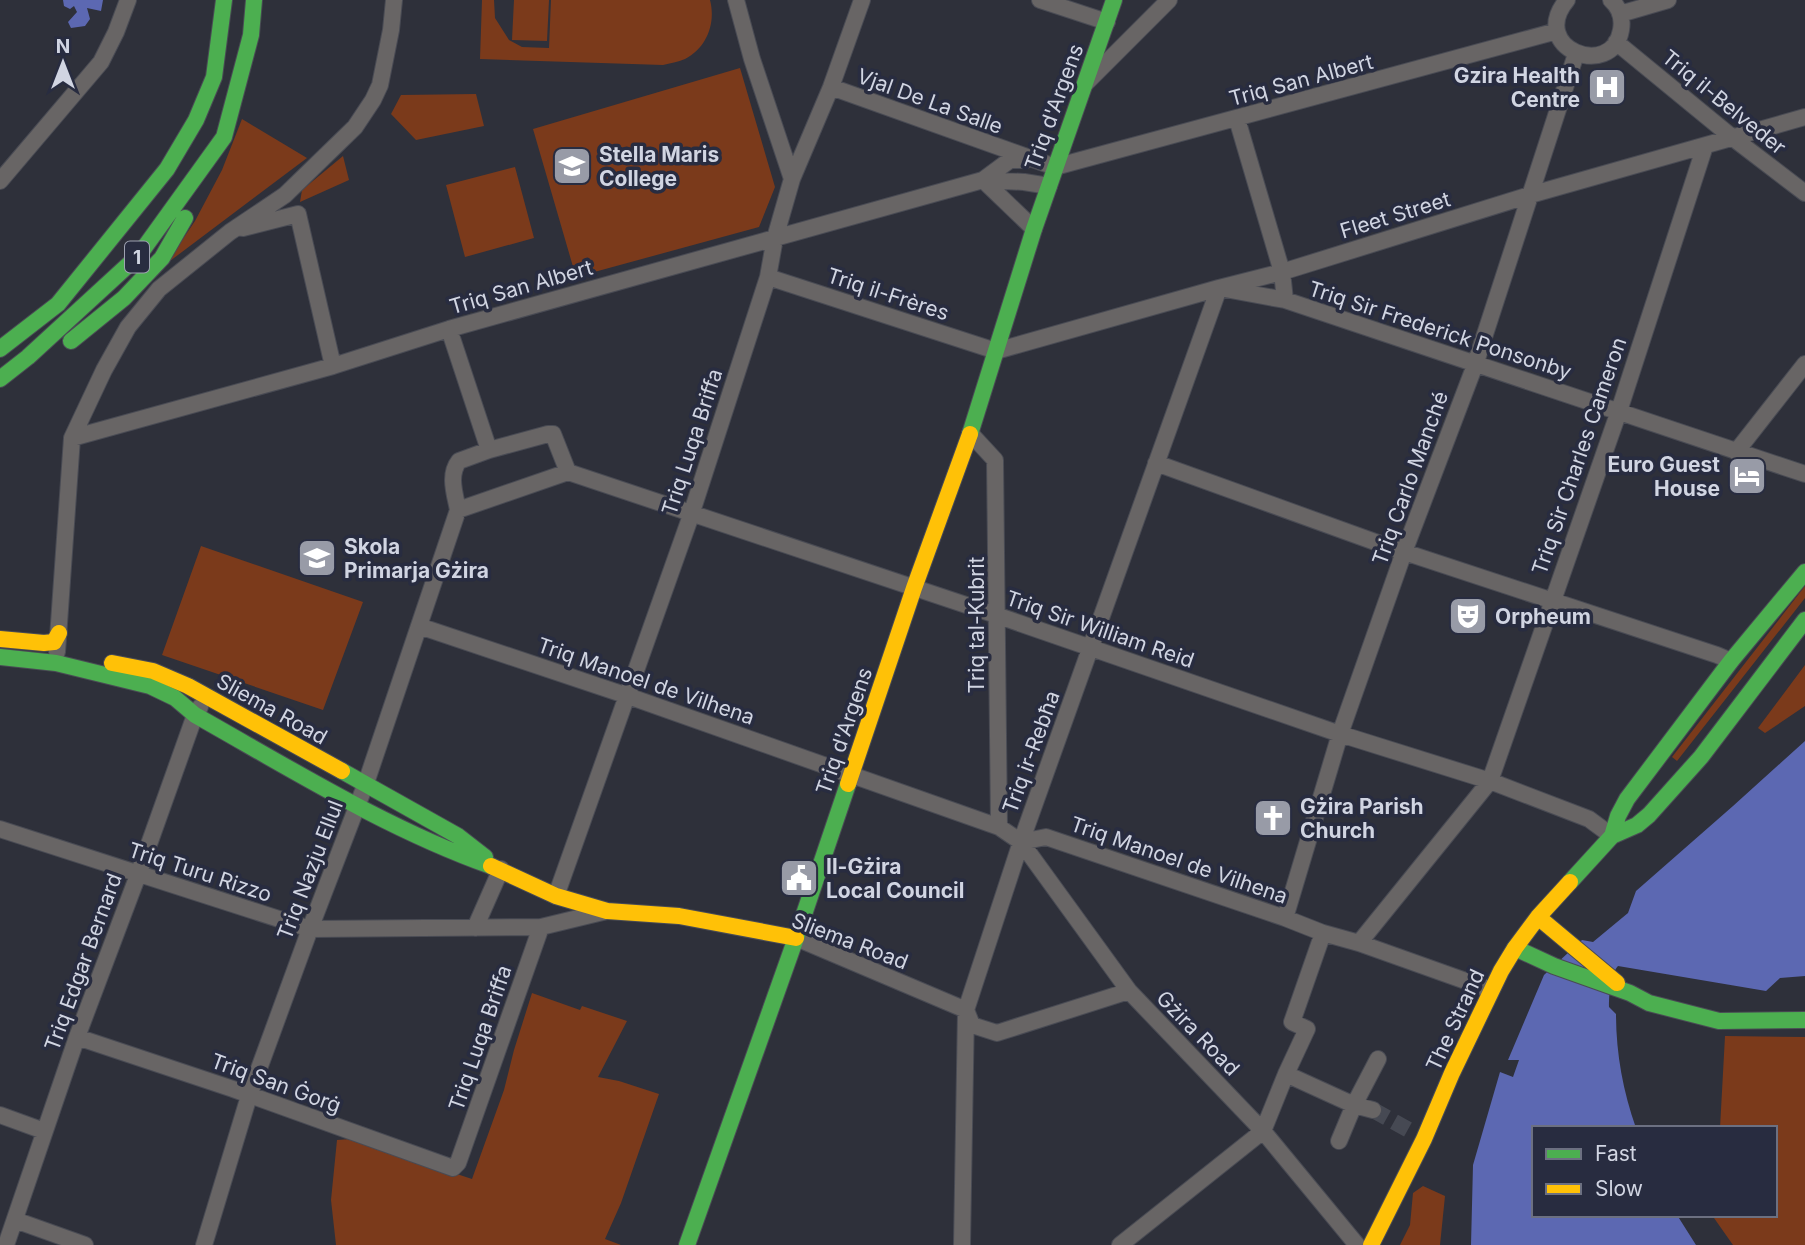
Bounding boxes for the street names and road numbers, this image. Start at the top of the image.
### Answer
street label: Triq d'Argens [1020,40,1088,174]
street label: Triq il-Belveder [1657,44,1791,160]
street label: Triq San Albert [1226,49,1376,111]
street label: Vjal De La Salle [854,63,1006,139]
street label: Fleet Street [1337,186,1453,244]
road number: 1 [125,242,149,272]
street label: Triq San Albert [447,255,596,319]
street label: Triq il-Frères [824,263,952,325]
street label: Triq Sir Frederick Ponsonby [1305,276,1575,384]
street label: Triq Sir Charles Cameron [1527,334,1631,578]
street label: Triq Luqa Briffa [657,366,727,518]
street label: Triq Carlo Manché [1367,388,1453,568]
street label: Triq tal-Kubrit [964,556,989,693]
street label: Triq Sir William Reid [1003,585,1197,673]
street label: Triq Manoel de Vilhena [534,632,758,730]
street label: Triq d'Argens [811,664,877,798]
street label: Sliema Road [212,668,332,750]
street label: Triq ir-Rebħa [997,687,1065,817]
street label: Triq Nazju Ellul [272,797,348,943]
street label: Triq Manoel de Vilhena [1067,811,1291,909]
street label: Triq Turu Rizzo [125,837,275,907]
street label: Triq Edgar Bernard [39,870,127,1054]
street label: Sliema Road [788,907,912,975]
street label: Triq Luqa Briffa [443,962,517,1114]
street label: The Strand [1421,965,1489,1075]
street label: Gżira Road [1151,985,1245,1081]
street label: Triq San Ġorġ [207,1047,345,1118]

